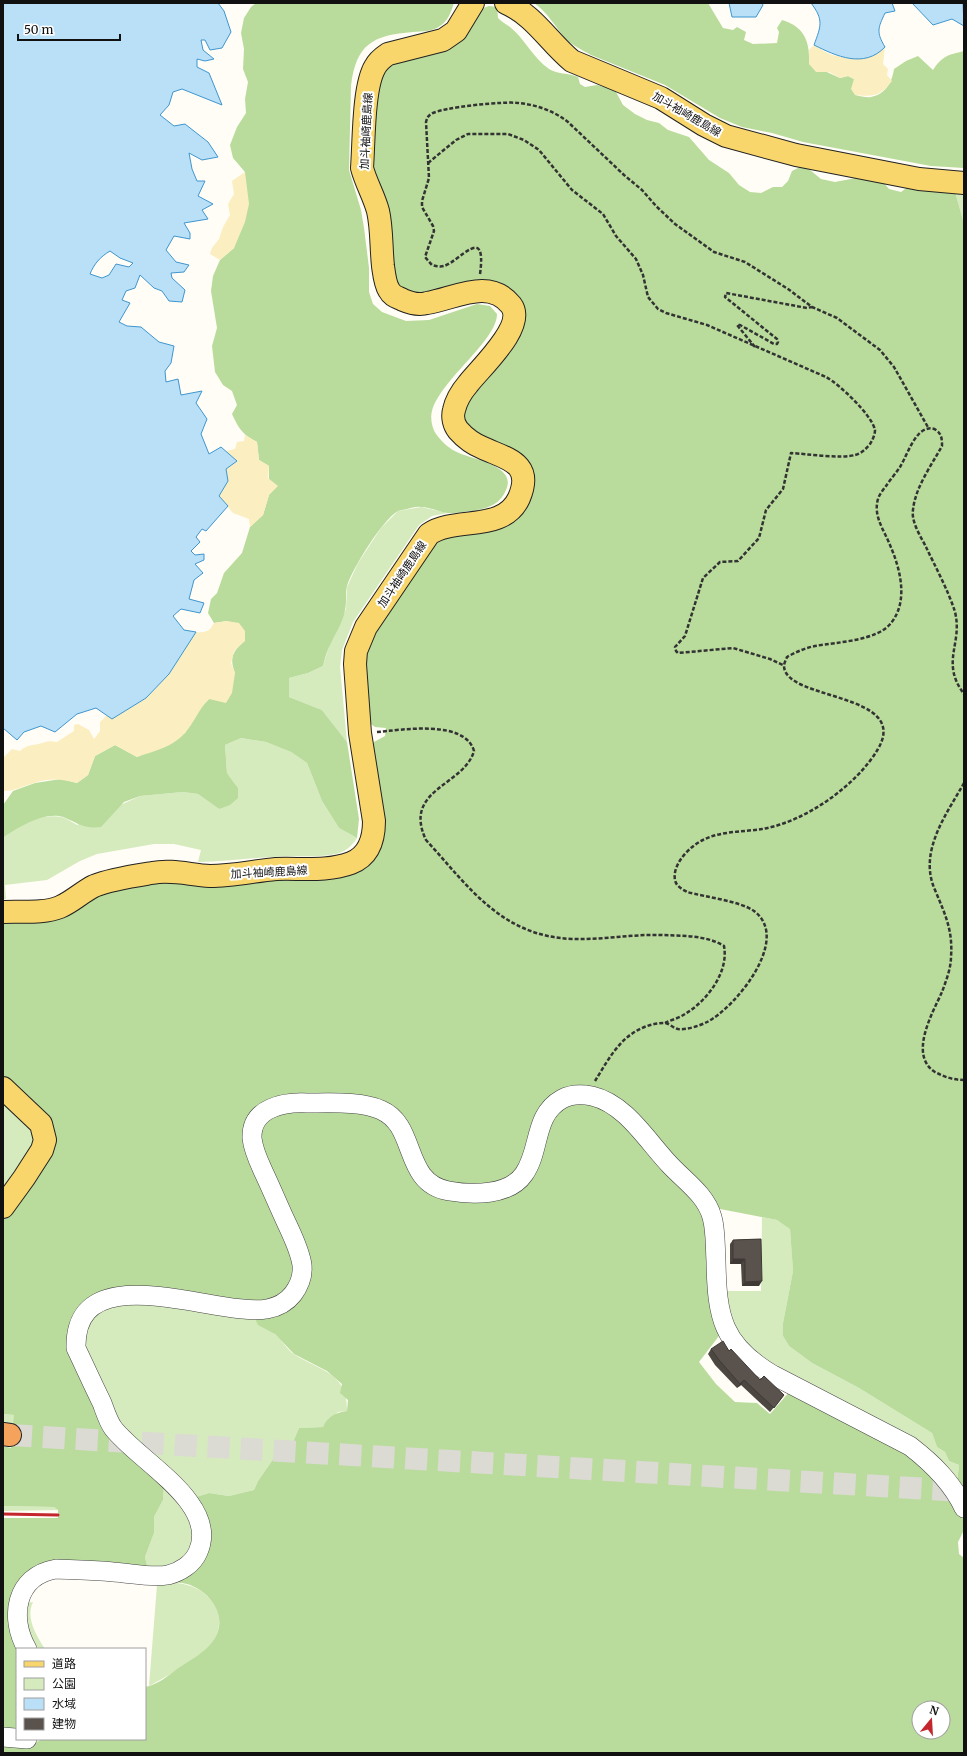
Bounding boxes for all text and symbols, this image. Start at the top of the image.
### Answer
scale bar [18,16,120,42]
text: 50 m [24,22,53,37]
street label: 加斗袖崎鹿島線 [650,89,724,139]
street label: 加斗袖崎鹿島線 [357,92,375,170]
street label: 加斗袖崎鹿島線 [375,538,429,610]
street label: 加斗袖崎鹿島線 [230,863,308,881]
legend [16,1648,146,1740]
text: 道路 [52,1656,76,1671]
text: 公園 [52,1676,76,1691]
text: 水域 [52,1696,76,1711]
north arrow [911,1700,951,1740]
text: N [928,1702,941,1719]
text: 建物 [52,1716,76,1731]

